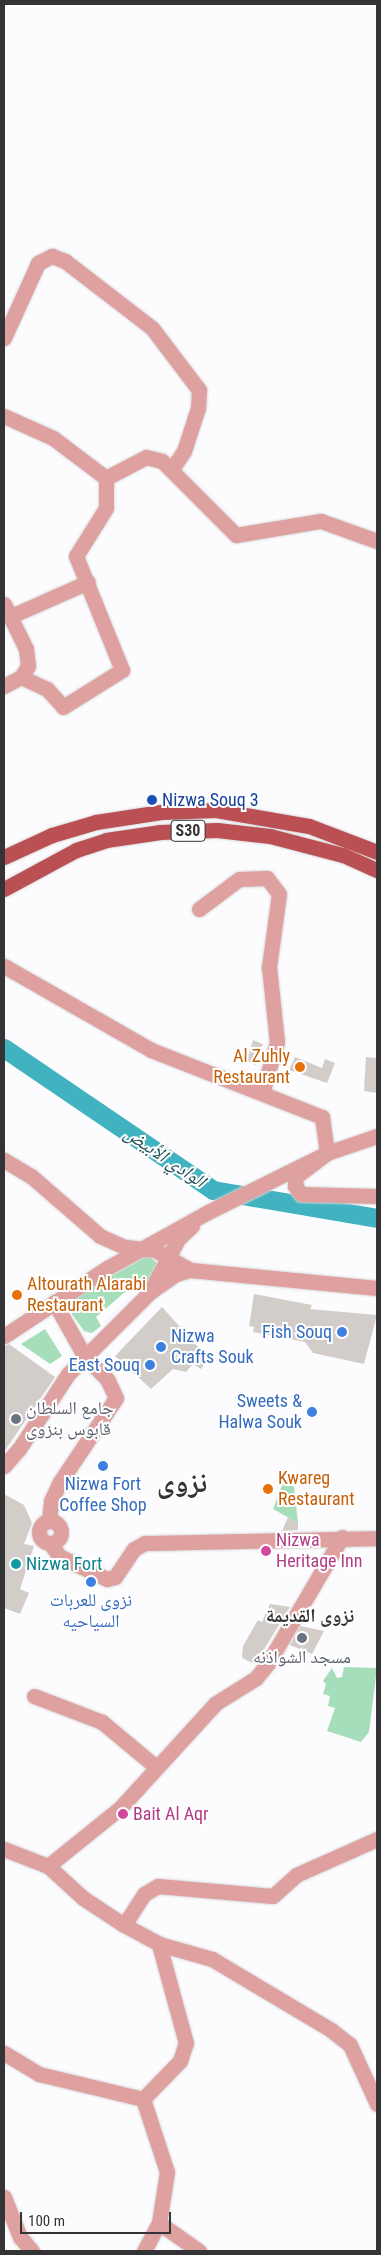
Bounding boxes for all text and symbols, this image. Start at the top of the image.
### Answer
place label: Nizwa Souq 3 [162,789,259,811]
marker: Nizwa Souq 3 [146,794,158,806]
road number: S30 [170,818,206,844]
place label: Al Zuhly Restaurant [213,1046,290,1088]
marker: Al Zuhly Restaurant [294,1061,306,1073]
water label: الوادي الأبيض [120,1121,210,1193]
place label: Altourath Alarabi Restaurant [27,1274,146,1316]
marker: Altourath Alarabi Restaurant [11,1289,23,1301]
place label: Fish Souq [262,1321,332,1343]
place label: Nizwa Crafts Souk [171,1326,254,1368]
marker: Fish Souq [336,1326,348,1338]
marker: Nizwa Crafts Souk [155,1341,167,1353]
place label: East Souq [69,1354,140,1376]
marker: East Souq [144,1359,156,1371]
place label: Sweets & Halwa Souk [218,1391,302,1434]
place label: جامع السلطان قابوس بنزوى [26,1398,114,1440]
marker: Sweets & Halwa Souk [306,1406,318,1418]
marker: جامع السلطان قابوس بنزوى [10,1413,22,1425]
marker: Nizwa Fort Coffee Shop [97,1460,109,1472]
district label: نزوى [157,1466,207,1500]
place label: Kwareg Restaurant [278,1468,355,1510]
place label: Nizwa Fort Coffee Shop [59,1474,147,1516]
marker: Kwareg Restaurant [262,1483,274,1495]
place label: Nizwa Heritage Inn [276,1530,363,1572]
marker: Nizwa Heritage Inn [260,1545,272,1557]
place label: Nizwa Fort [26,1553,102,1575]
marker: Nizwa Fort [10,1558,22,1570]
marker: نزوى للعربات السياحيه [85,1576,97,1588]
place label: نزوى للعربات السياحيه [50,1590,132,1632]
district label: نزوى القديمة [266,1605,354,1627]
marker: مسجد الشواذنه [296,1632,308,1644]
place label: مسجد الشواذنه [253,1646,351,1668]
place label: Bait Al Aqr [133,1803,209,1825]
marker: Bait Al Aqr [117,1808,129,1820]
scale bar [22,2202,174,2234]
text: 100 m [28,2212,65,2230]

